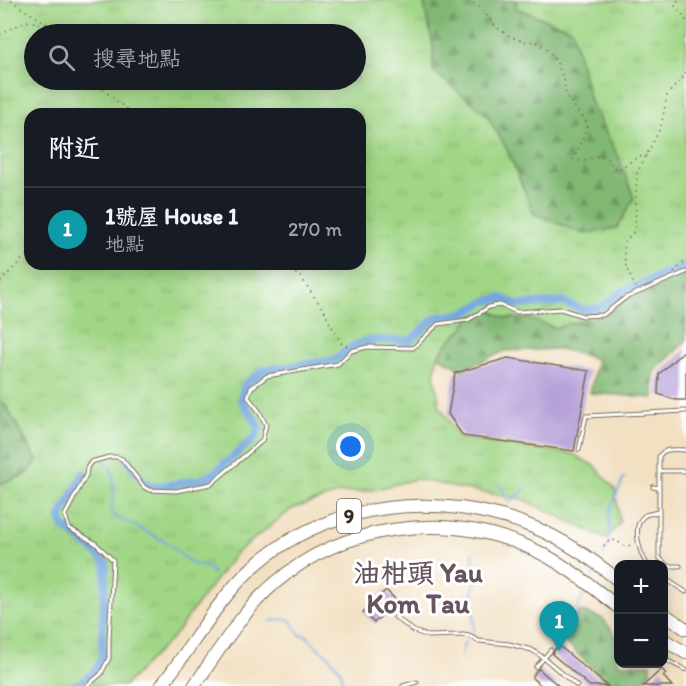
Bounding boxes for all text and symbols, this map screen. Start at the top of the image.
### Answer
search box [24,24,366,90]
icon: search [45,41,78,74]
text: 搜尋地點 [93,45,181,72]
text: 附近 [48,132,100,164]
text: 1號屋 House 1 [105,203,238,230]
text: 1 [63,217,72,241]
text: 270 m [288,217,342,241]
text: 地點 [105,232,145,256]
your location [336,432,365,461]
road number: 9 [337,499,361,533]
district label: 油柑頭 Yau Kom Tau [353,556,483,620]
map controls [614,560,668,668]
button: + [614,560,668,614]
pin: 1 [540,602,578,651]
button: − [614,614,668,668]

